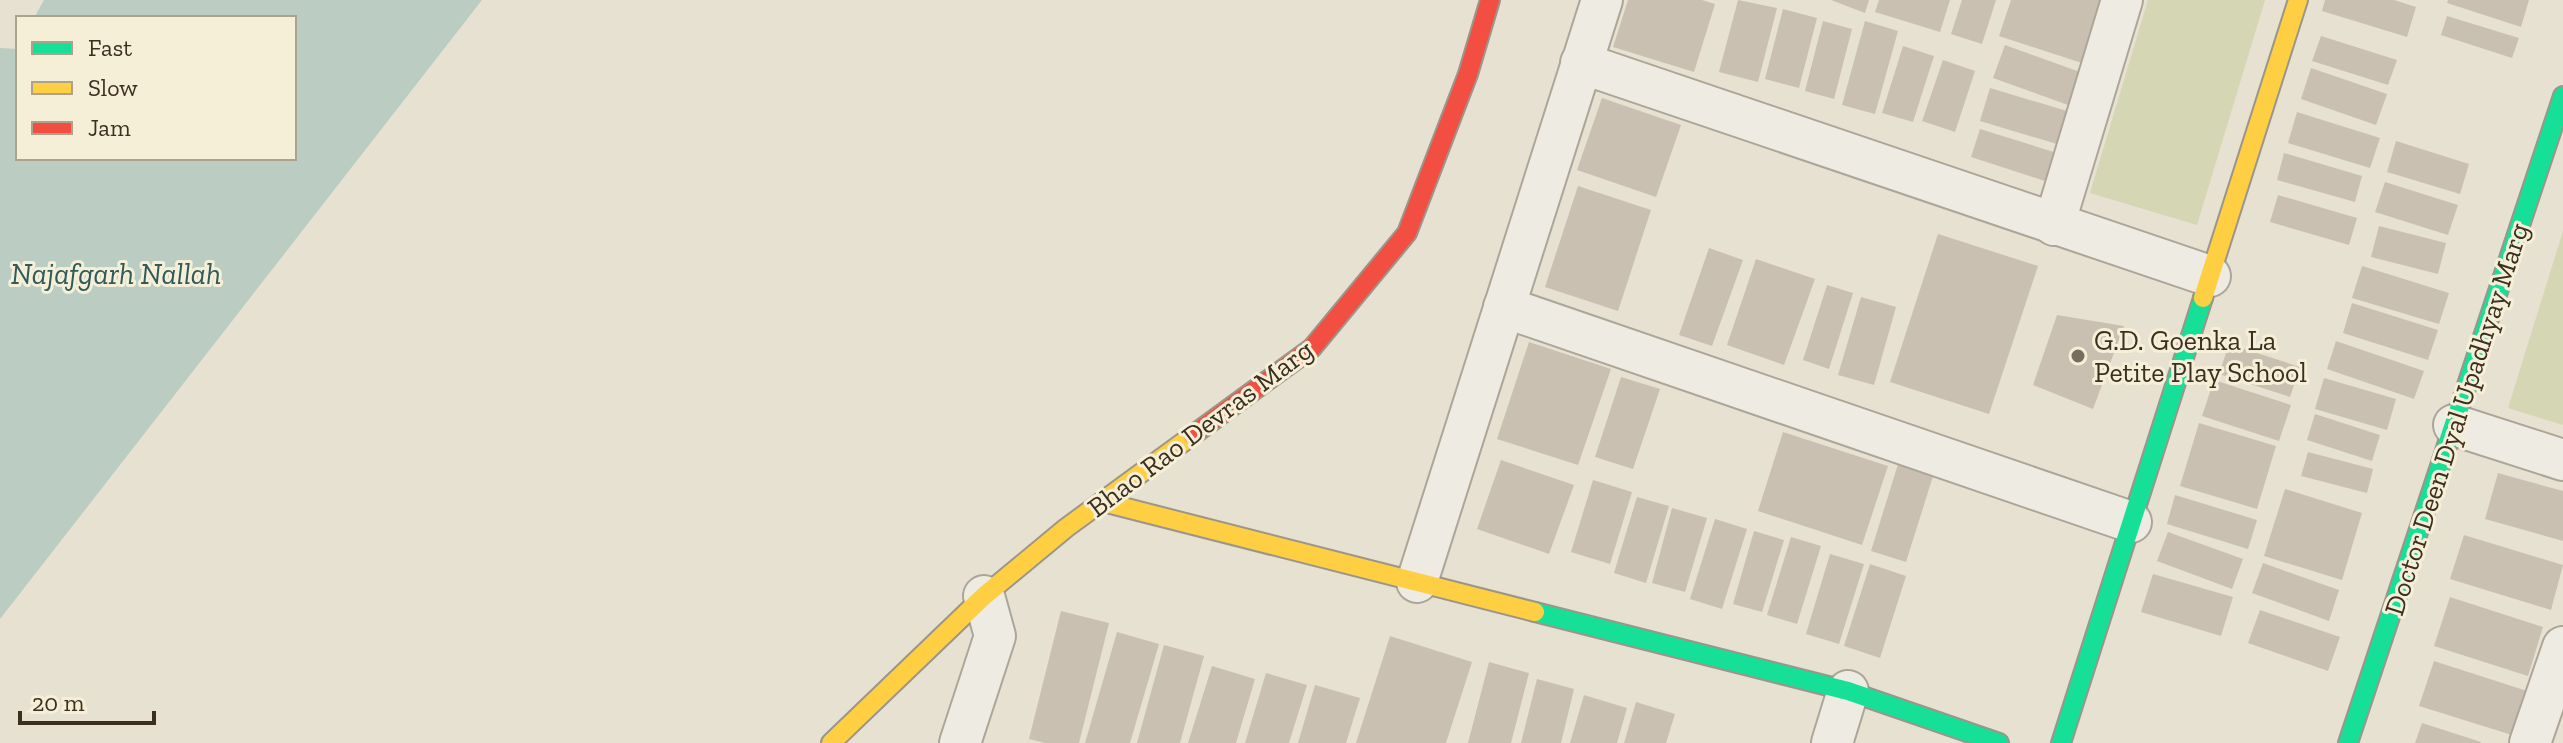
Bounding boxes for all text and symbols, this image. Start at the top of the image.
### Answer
legend [16,16,296,160]
text: Fast [88,33,132,62]
text: Slow [88,73,138,102]
text: Jam [88,113,131,142]
street label: Doctor Deen Dyal Upadhyay Marg [2377,219,2536,619]
water label: Najafgarh Nallah [11,256,221,292]
place label: G.D. Goenka La Petite Play School [2094,324,2307,389]
street label: Bhao Rao Devras Marg [1081,333,1320,524]
marker: G.D. Goenka La Petite Play School [2069,347,2087,365]
scale bar [20,675,154,725]
text: 20 m [32,688,85,717]

